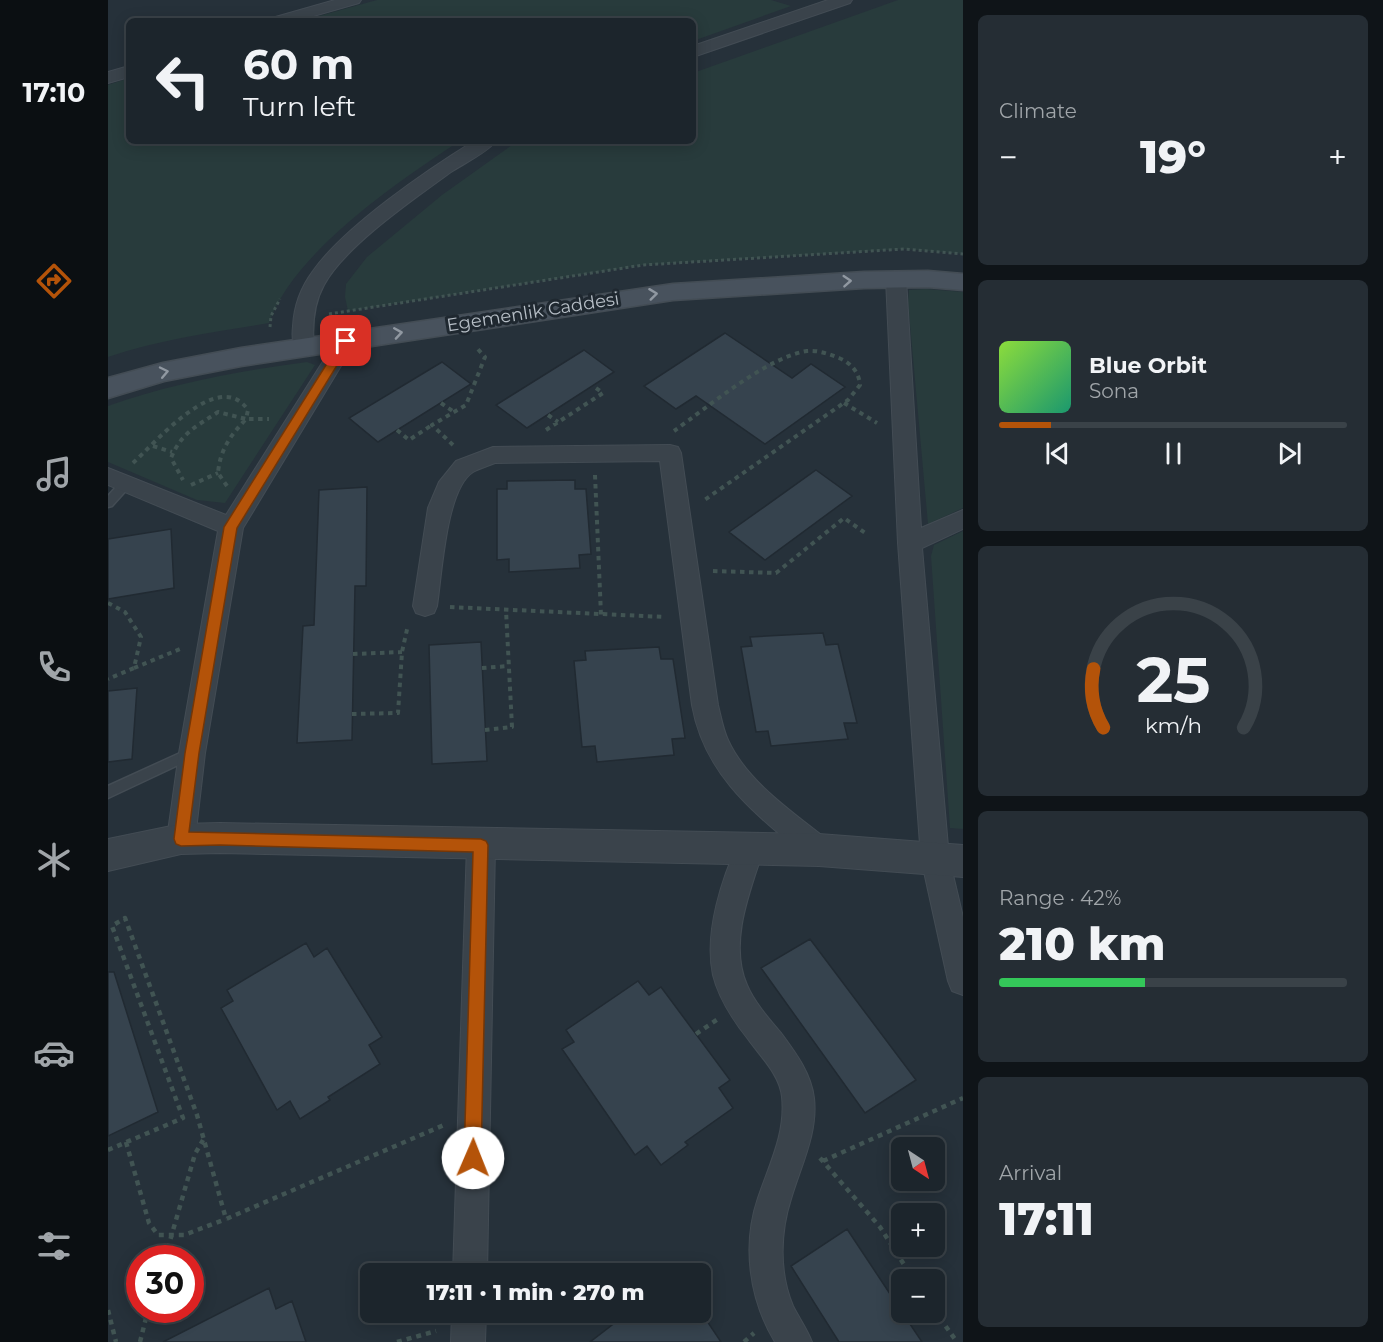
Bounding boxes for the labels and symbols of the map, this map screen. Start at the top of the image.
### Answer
one-way arrow [843,274,852,287]
street label: Egemenlik Caddesi [445,287,621,337]
one-way arrow [648,289,657,301]
pin [320,315,371,366]
one-way arrow [393,327,402,339]
one-way arrow [159,366,169,379]
position arrow [441,1126,505,1190]
north arrow [891,1137,945,1191]
speed limit sign: 30 [126,1245,204,1323]

